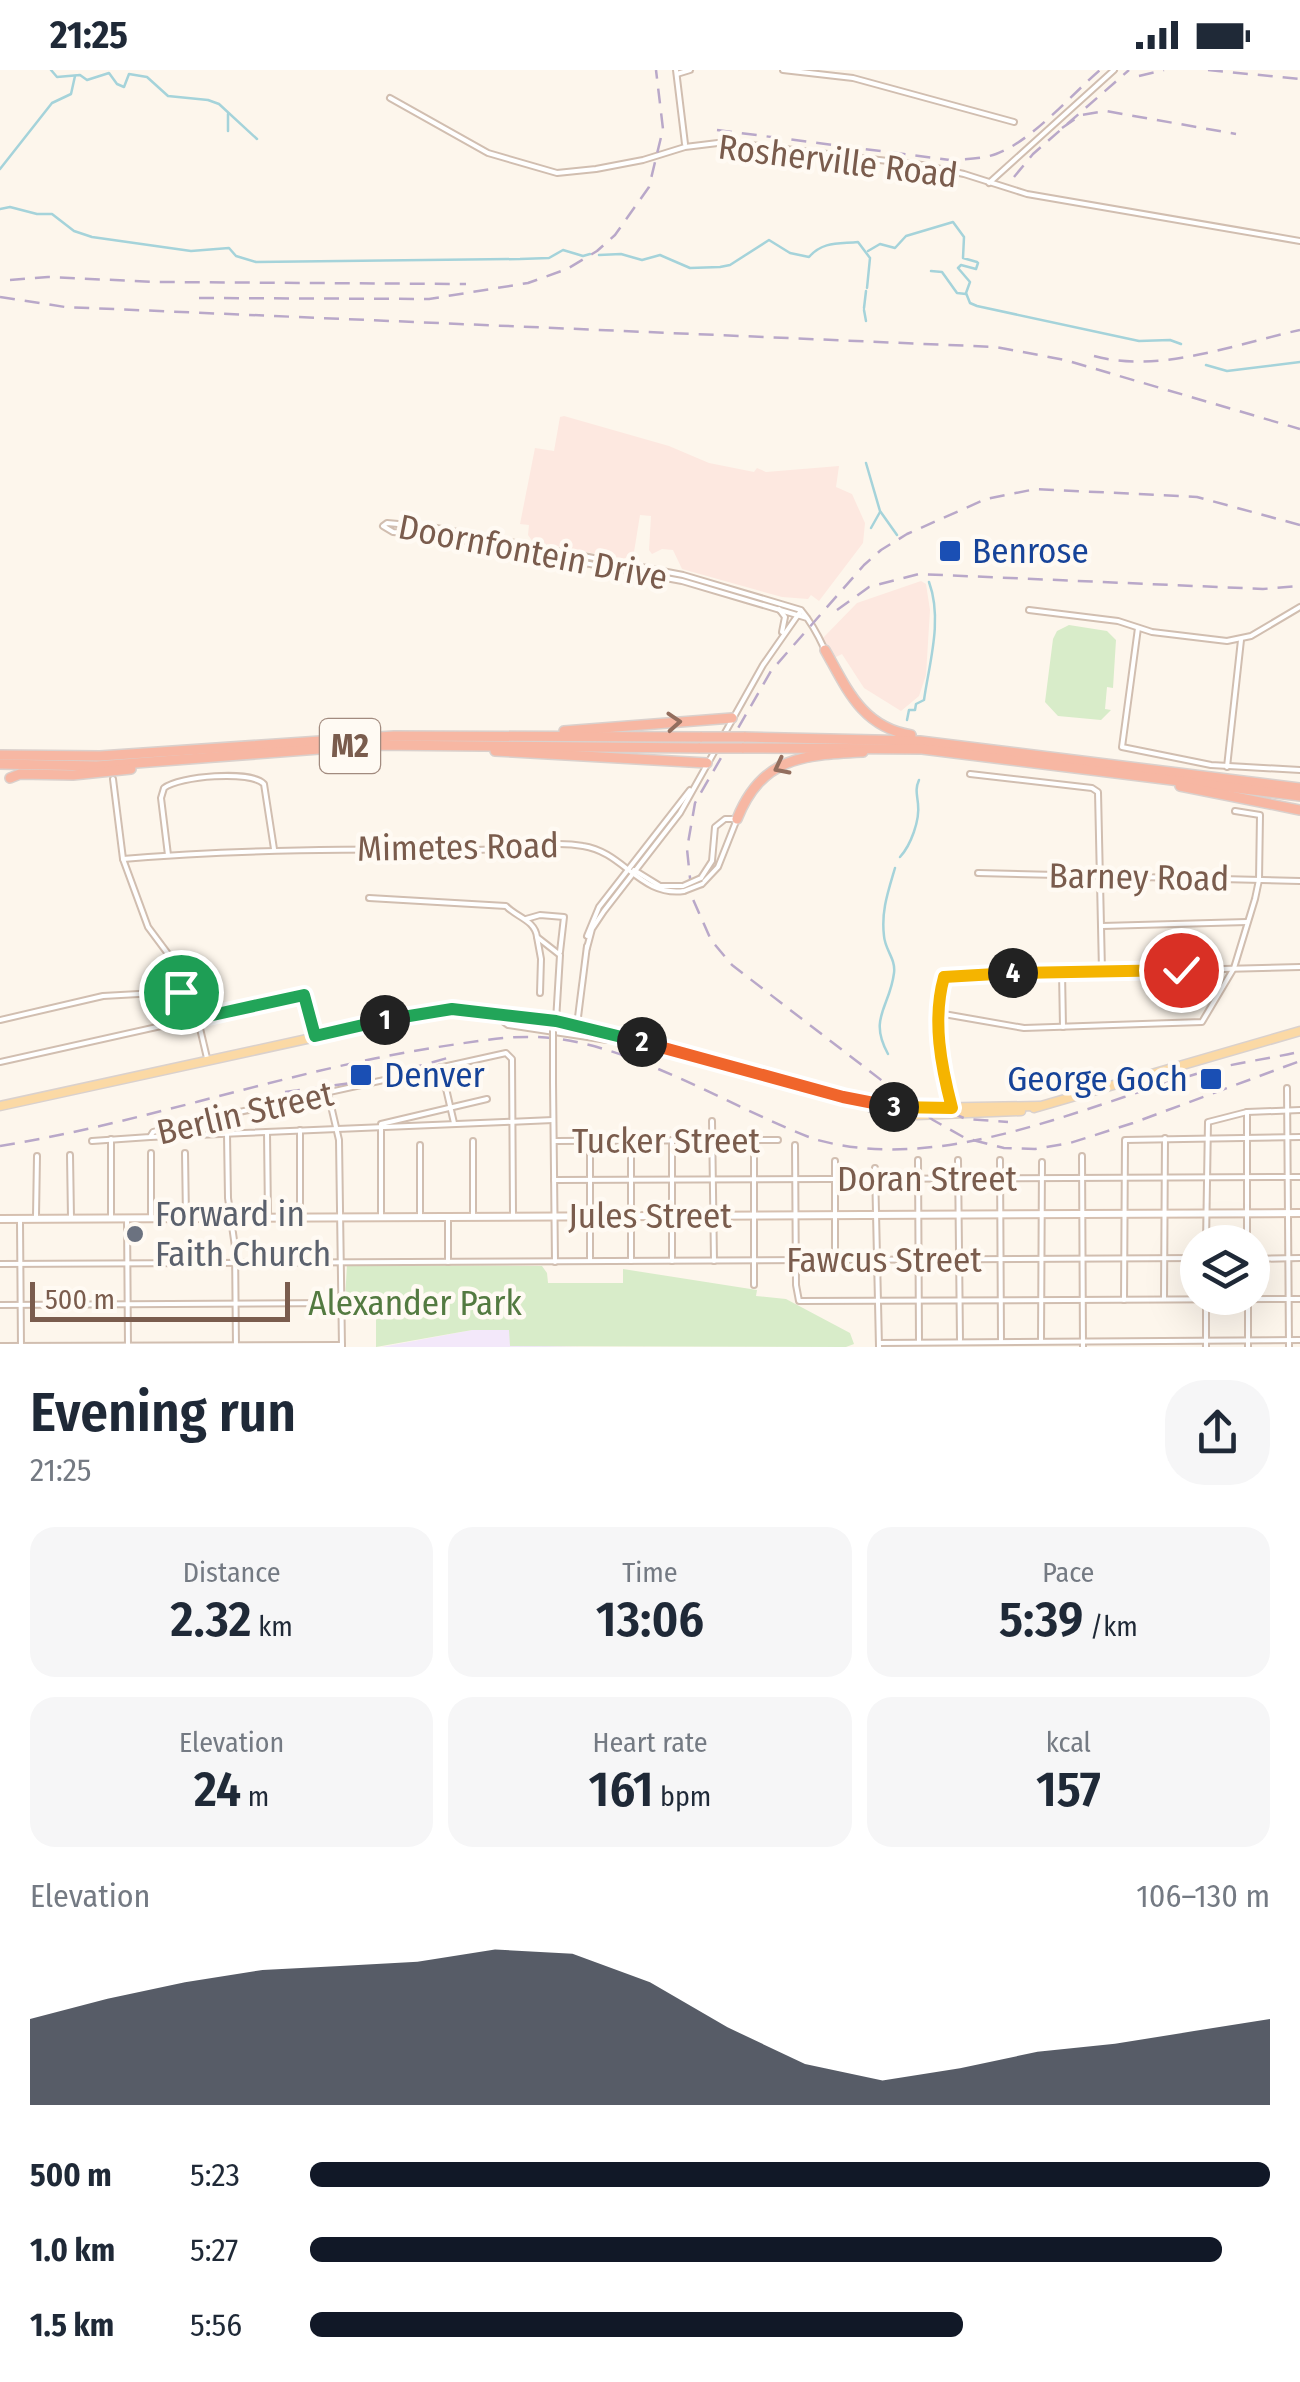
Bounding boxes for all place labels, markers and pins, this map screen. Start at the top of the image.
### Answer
place label: Benrose [972,530,1089,572]
marker: Benrose [937,538,963,564]
pin [1139,928,1224,1013]
pin: 4 [988,948,1038,998]
pin [139,950,224,1035]
pin: 1 [360,995,410,1045]
pin: 2 [617,1017,667,1067]
place label: Denver [384,1054,485,1096]
place label: George Goch [1007,1058,1188,1100]
marker: Denver [348,1062,374,1088]
marker: George Goch [1198,1066,1224,1092]
pin: 3 [869,1082,919,1132]
place label: Forward in Faith Church [155,1193,331,1275]
marker: Forward in Faith Church [124,1223,146,1245]

